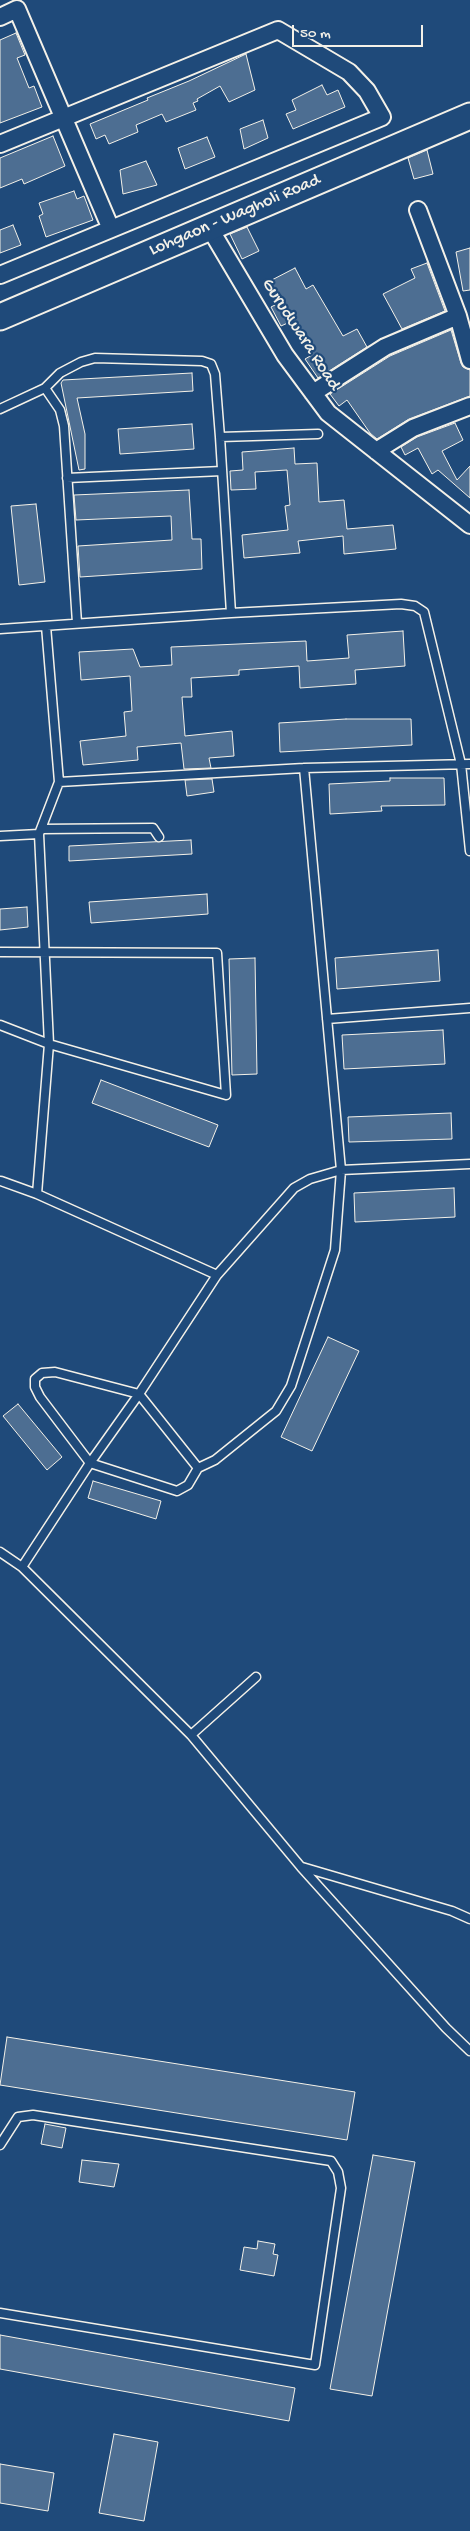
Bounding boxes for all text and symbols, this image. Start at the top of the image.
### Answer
scale bar [295,15,426,47]
text: 50 m [300,25,331,43]
street label: Lohgaon - Wagholi Road [146,170,324,262]
street label: Gurudwara Road [256,275,344,395]

